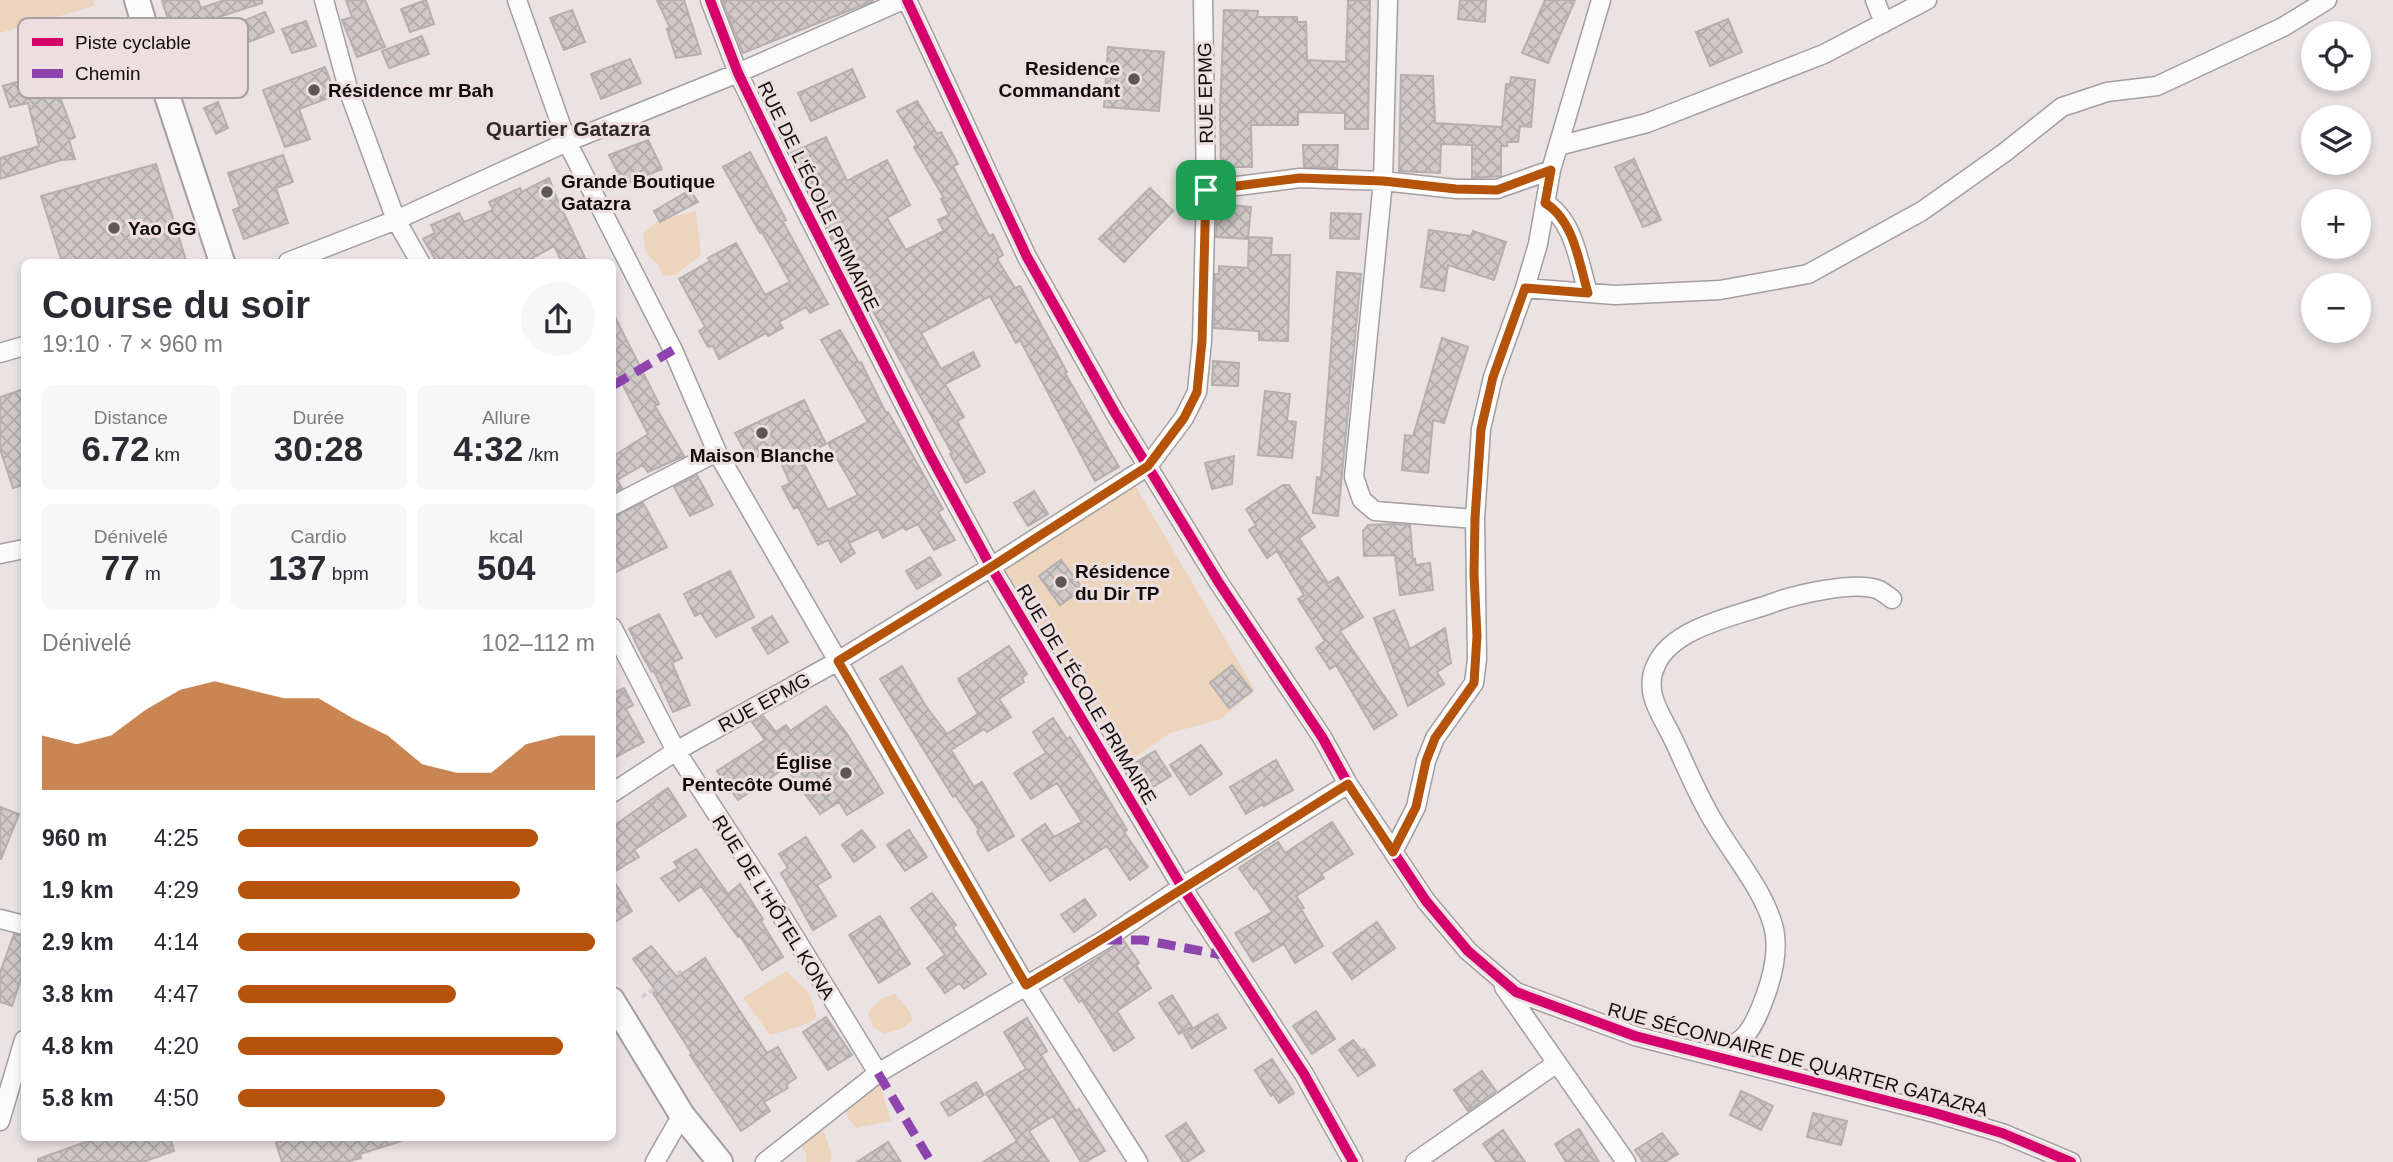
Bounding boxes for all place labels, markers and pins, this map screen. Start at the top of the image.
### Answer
place label: Residence Commandant [999,58,1121,101]
marker: Residence Commandant [1126,71,1142,87]
place label: Résidence mr Bah [328,80,494,101]
marker: Résidence mr Bah [306,82,322,98]
pin [1176,160,1236,220]
place label: Grande Boutique Gatazra [561,171,715,214]
marker: Grande Boutique Gatazra [539,184,555,200]
place label: Yao GG [128,218,197,239]
marker: Yao GG [106,220,122,236]
marker: Maison Blanche [754,425,770,441]
place label: Maison Blanche [690,445,834,466]
place label: Résidence du Dir TP [1075,561,1170,604]
marker: Résidence du Dir TP [1053,574,1069,590]
place label: Église Pentecôte Oumé [682,752,832,795]
marker: Église Pentecôte Oumé [838,765,854,781]

